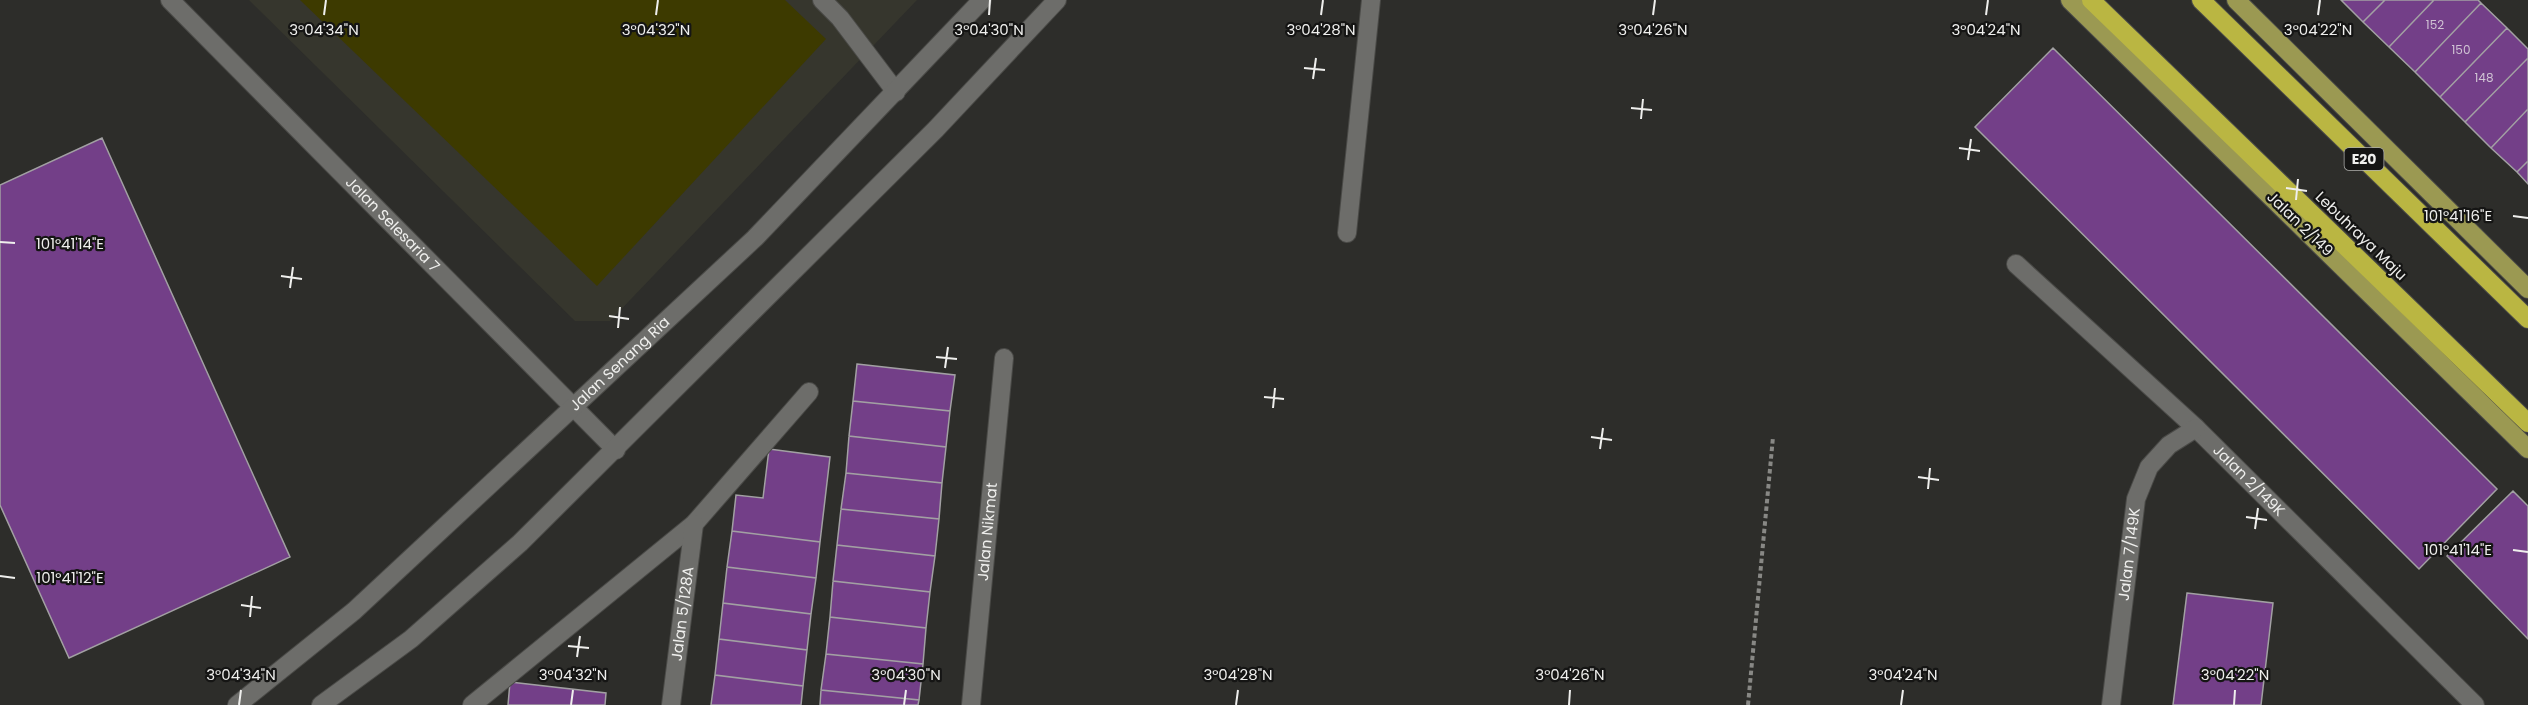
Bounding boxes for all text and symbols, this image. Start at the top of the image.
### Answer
house number: 152 [2426,16,2444,33]
text: 3°04'34"N [289,19,359,40]
text: 3°04'32"N [622,19,690,40]
text: 3°04'30"N [954,19,1024,40]
text: 3°04'28"N [1286,19,1356,40]
text: 3°04'26"N [1618,19,1688,40]
text: 3°04'24"N [1951,19,2021,40]
text: 3°04'22"N [2284,19,2352,40]
house number: 150 [2452,41,2470,58]
house number: 148 [2475,69,2493,86]
road number: E20 [2344,148,2384,170]
street label: Jalan Selesaria 7 [341,172,445,276]
street label: Lebuhraya Maju [2311,186,2412,285]
street label: Jalan 2/149 [2262,187,2338,261]
text: 101°41'16"E [2424,205,2492,226]
text: 101°41'14"E [36,233,104,254]
street label: Jalan Senang Ria [565,311,674,415]
street label: Jalan 2/149K [2208,440,2290,521]
street label: Jalan Nikmat [972,482,1002,582]
street label: Jalan 7/149K [2113,506,2145,602]
text: 101°41'14"E [2424,539,2492,560]
street label: Jalan 5/128A [666,565,699,662]
text: 101°41'12"E [36,567,104,588]
text: 3°04'34"N [206,664,276,685]
text: 3°04'32"N [539,664,607,685]
text: 3°04'30"N [871,664,941,685]
text: 3°04'28"N [1203,664,1273,685]
text: 3°04'26"N [1535,664,1605,685]
text: 3°04'24"N [1868,664,1938,685]
text: 3°04'22"N [2201,664,2269,685]

